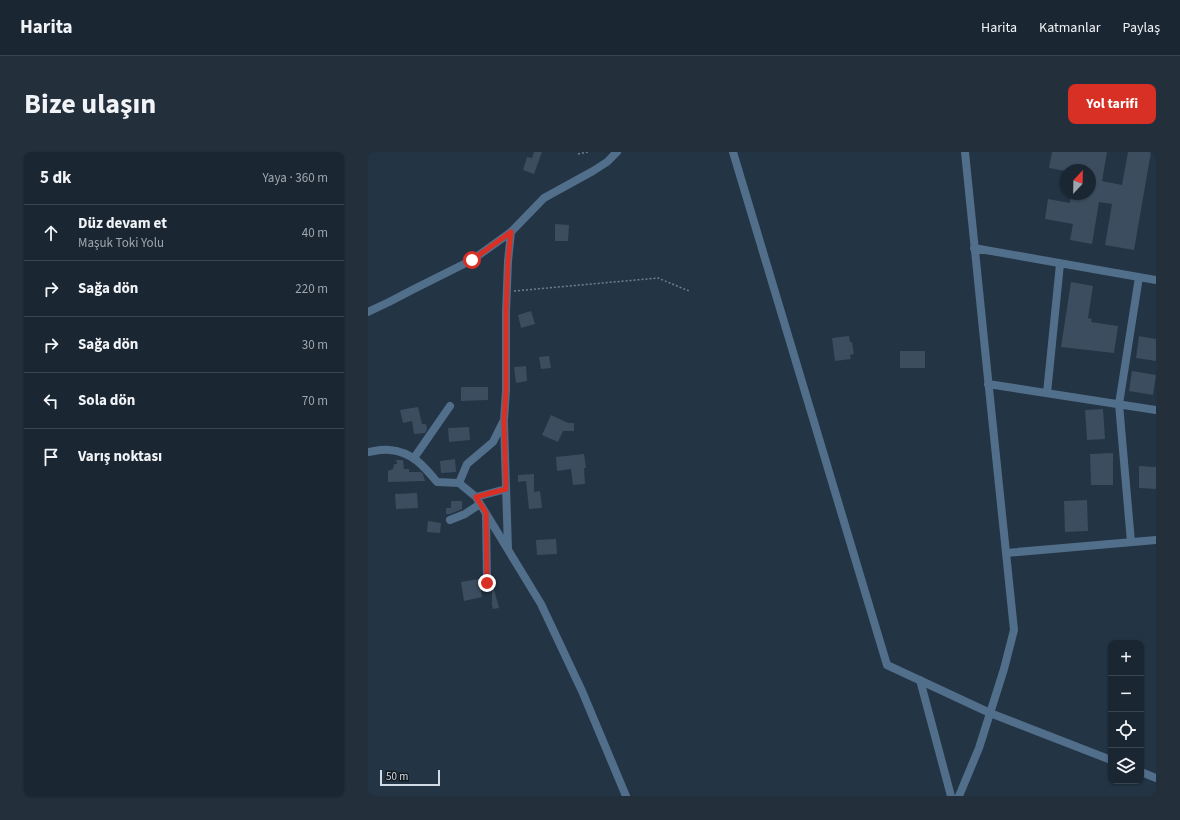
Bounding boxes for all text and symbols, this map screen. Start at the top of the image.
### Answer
text: Harita [20,14,73,41]
text: Harita [981,18,1017,38]
text: Katmanlar [1039,18,1101,38]
text: Paylaş [1123,18,1160,38]
text: Bize ulaşın [24,84,156,124]
button: Yol tarifi [1068,84,1156,124]
north arrow [1060,164,1096,200]
text: 5 dk [40,166,71,190]
text: Yaya · 360 m [263,169,328,187]
text: Düz devam et [78,213,167,234]
icon: ahead [40,222,62,244]
text: 40 m [302,224,328,242]
text: Maşuk Toki Yolu [78,234,164,252]
route start [463,251,481,269]
icon: right [40,278,62,300]
text: Sağa dön [78,278,138,299]
text: 220 m [295,280,328,298]
icon: right [40,334,62,356]
text: Sağa dön [78,334,138,355]
text: 30 m [302,336,328,354]
icon: left [40,390,62,412]
text: Sola dön [78,390,135,411]
text: 70 m [302,392,328,410]
icon: arrive [40,446,62,468]
text: Varış noktası [78,446,162,467]
route end [478,574,496,592]
map controls [1108,640,1144,784]
button: + [1108,640,1144,676]
button: − [1108,676,1144,712]
button: locate [1108,712,1144,748]
button: layers [1108,748,1144,784]
scale bar [380,768,440,787]
text: 50 m [386,769,408,784]

